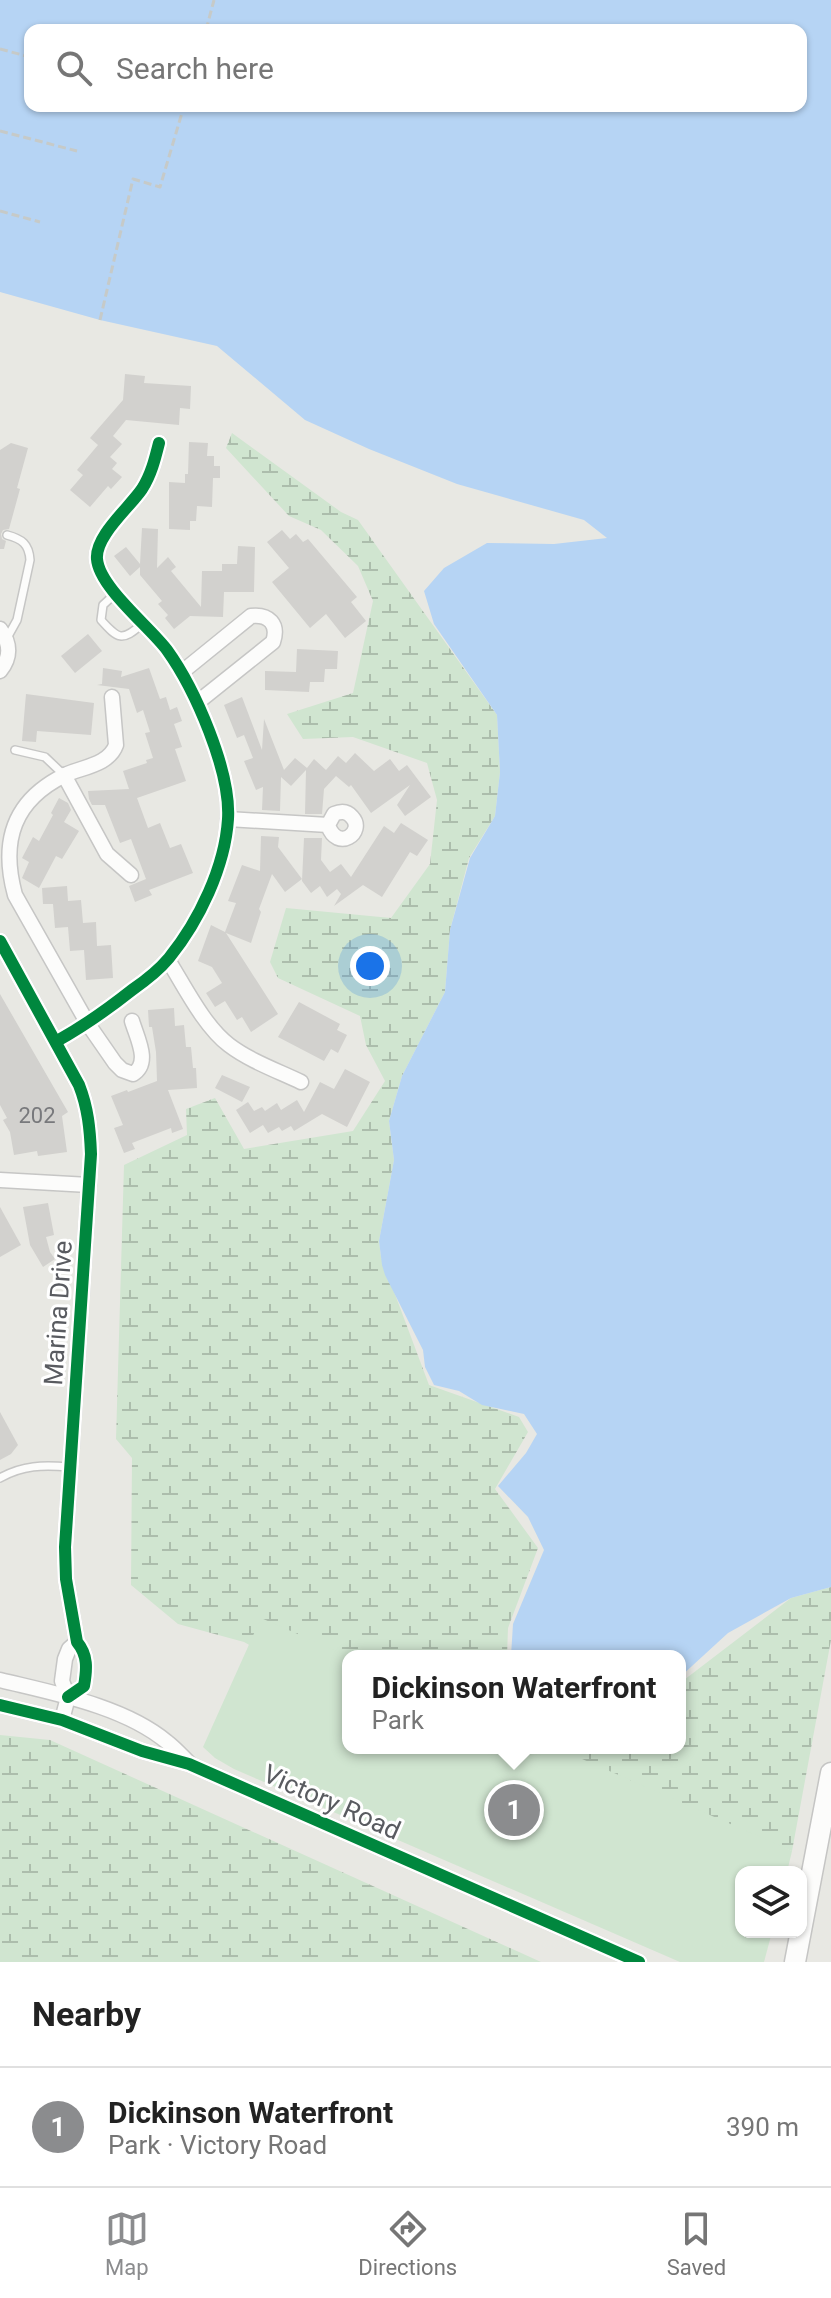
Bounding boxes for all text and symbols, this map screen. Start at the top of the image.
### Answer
search box [24,24,807,112]
icon: search [52,46,96,90]
text: Search here [116,51,274,86]
your location [350,946,390,986]
house number: 202 [18,1103,56,1128]
street label: Marina Drive [38,1239,78,1387]
popup [342,1650,686,1754]
text: Dickinson Waterfront [371,1670,657,1705]
text: Park [371,1705,424,1735]
street label: Victory Road [259,1758,405,1846]
pin: 1 [488,1780,540,1840]
map controls [735,1866,807,1938]
button: layers [735,1866,807,1938]
text: Nearby [32,1994,141,2034]
text: Dickinson Waterfront [108,2095,393,2130]
text: 1 [51,2112,65,2142]
text: 390 m [726,2112,799,2142]
text: Park · Victory Road [108,2130,327,2160]
tab: Map [105,2207,149,2280]
tab: Directions [358,2207,457,2280]
tab: Saved [667,2207,726,2280]

